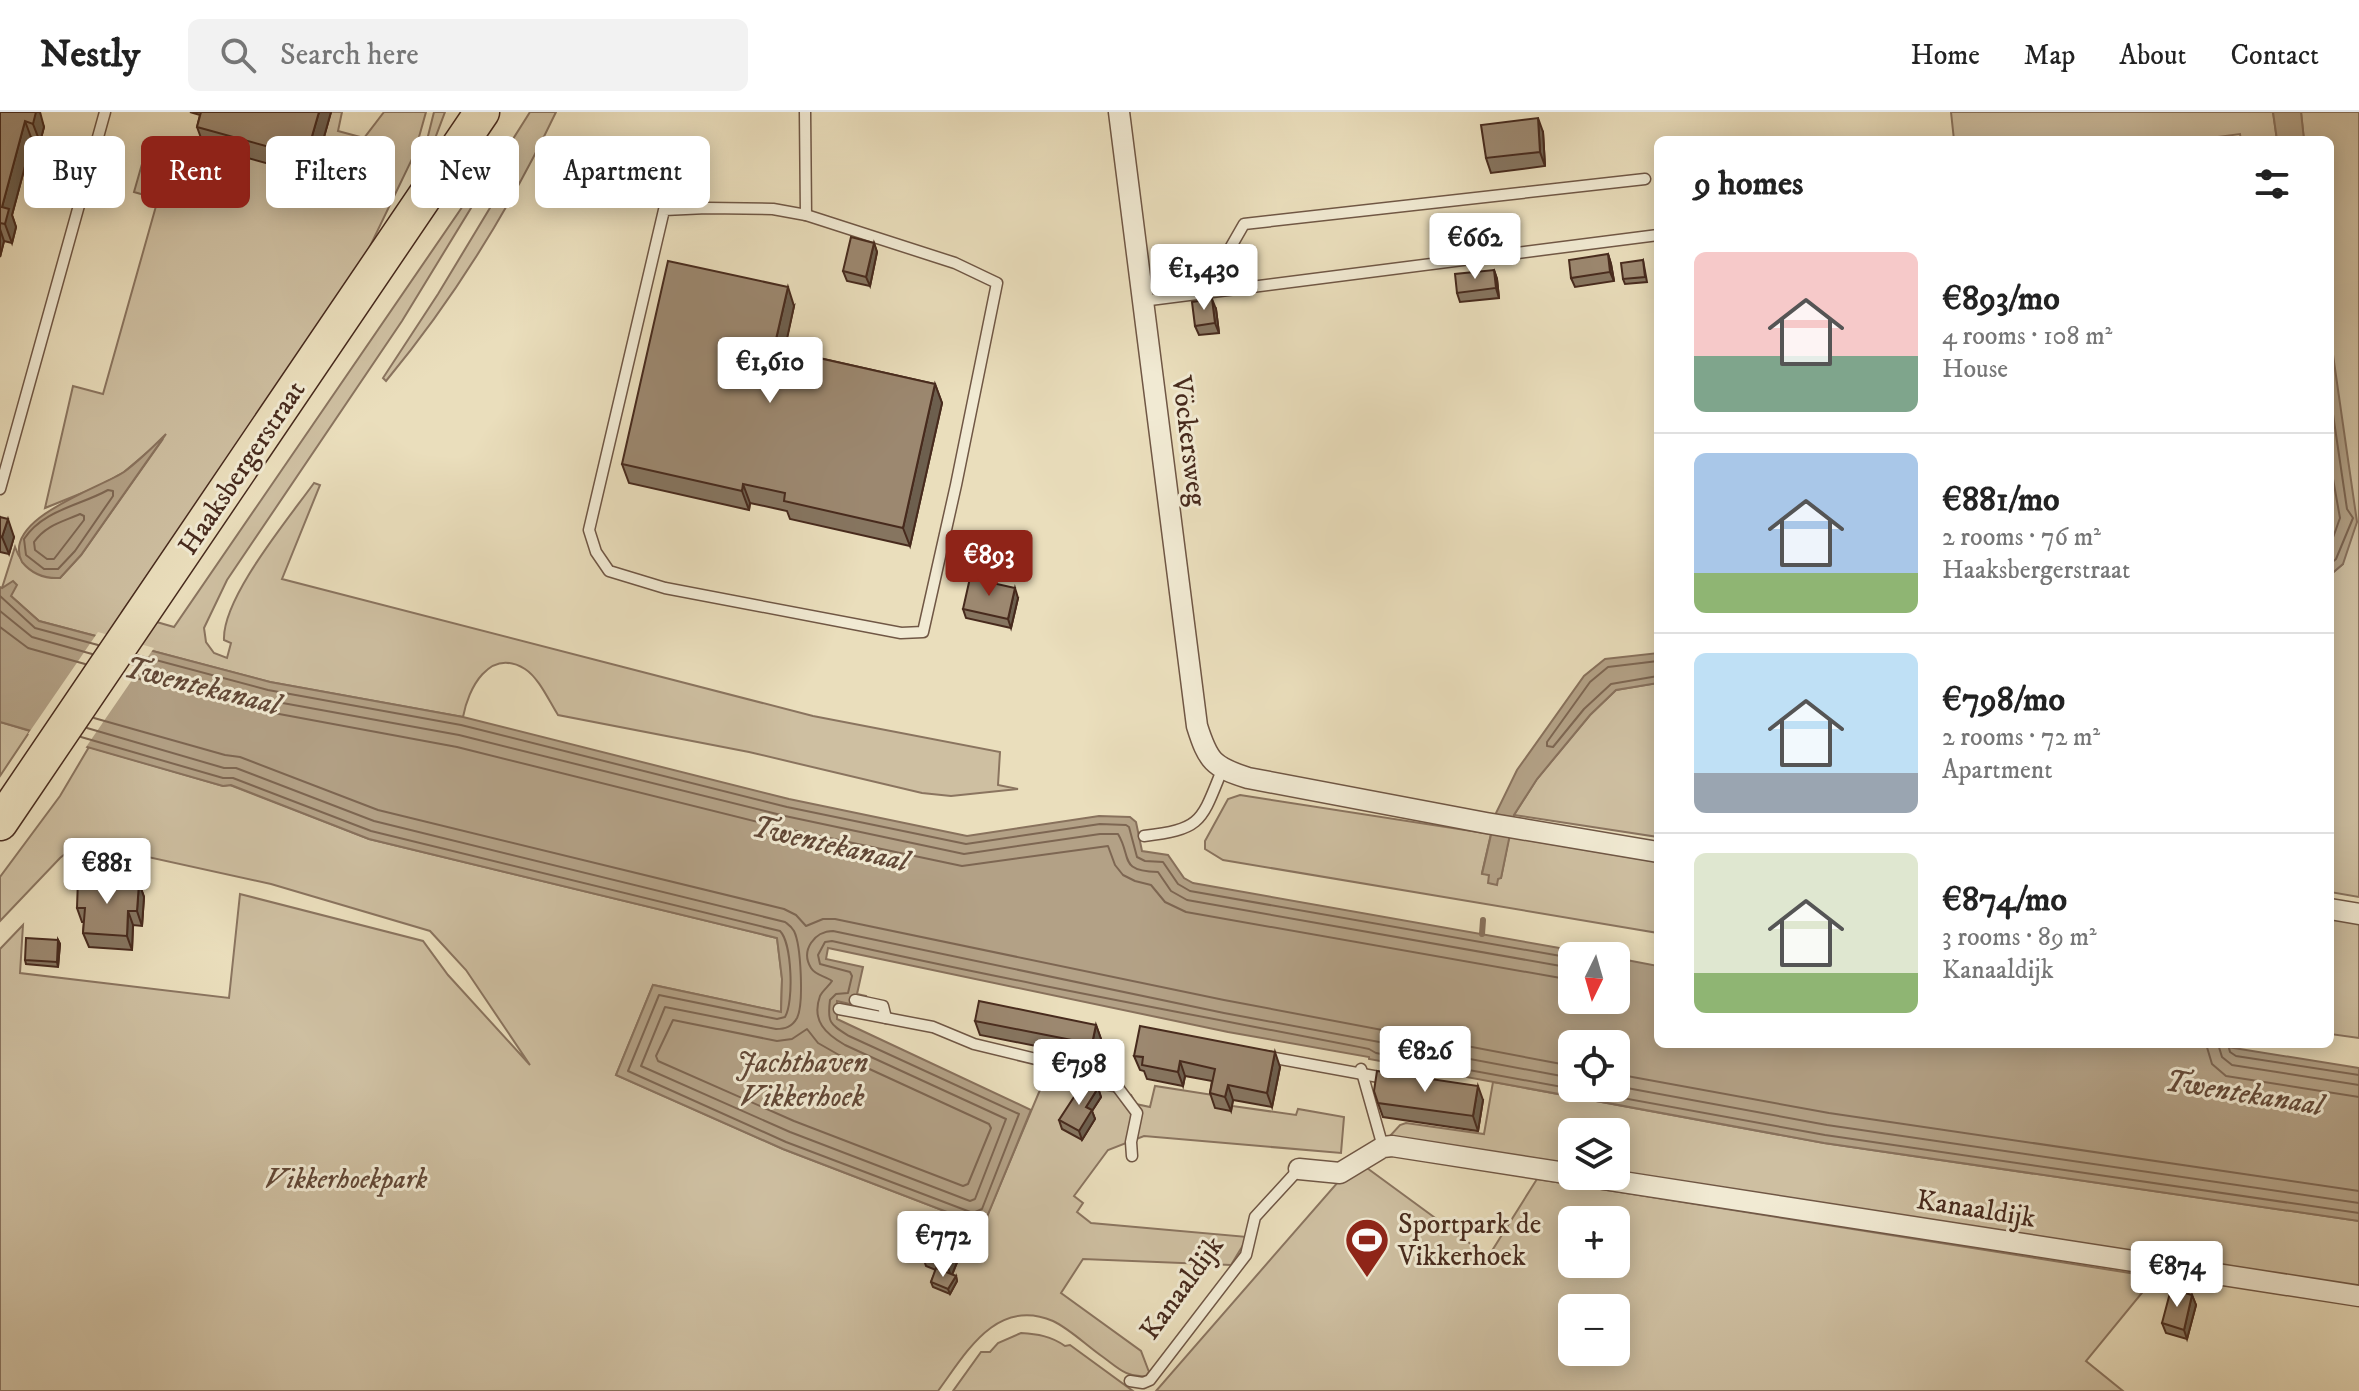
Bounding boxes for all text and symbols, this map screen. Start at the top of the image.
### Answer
search box [188,19,748,91]
text: Nestly [40,31,140,79]
icon: search [216,33,260,77]
text: Search here [280,37,419,74]
text: Home [1911,38,1980,73]
text: Map [2024,38,2075,73]
text: About [2119,38,2186,73]
text: Contact [2230,38,2319,73]
chip: Buy [24,136,125,208]
chip: Rent [141,136,250,208]
chip: Filters [266,136,395,208]
chip: New [411,136,519,208]
chip: Apartment [535,136,710,208]
icon: filters [2250,162,2294,206]
text: 9 homes [1694,163,1803,205]
pin: €662 [1428,213,1522,281]
text: €662 [1447,222,1503,255]
pin: €1,430 [1139,244,1269,312]
text: €1,430 [1169,253,1239,286]
text: €893/mo [1942,278,2060,320]
icon: home [1758,284,1854,380]
text: 4 rooms · 108 m² [1942,320,2112,353]
pin: €1,610 [705,337,835,405]
text: €1,610 [736,346,804,379]
text: House [1942,353,2008,386]
street label: Vöckersweg [1164,373,1214,508]
street label: Haaksbergerstraat [171,374,313,562]
text: €881/mo [1942,479,2060,521]
icon: home [1758,485,1854,581]
text: 2 rooms · 76 m² [1942,521,2101,554]
pin: €893 [942,530,1036,598]
text: €893 [964,539,1014,572]
text: Haaksbergerstraat [1942,554,2130,587]
water label: Twentekanaal [120,650,287,725]
text: €798/mo [1942,679,2065,721]
icon: home [1758,685,1854,781]
text: 2 rooms · 72 m² [1942,721,2100,754]
text: Apartment [1942,754,2053,787]
water label: Twentekanaal [748,809,915,882]
pin: €881 [60,838,154,906]
text: €881 [82,847,132,880]
text: €874/mo [1942,879,2067,921]
icon: home [1758,885,1854,981]
text: 3 rooms · 89 m² [1942,921,2097,954]
north arrow [1558,942,1630,1014]
map controls [1558,942,1630,1366]
text: Kanaaldijk [1942,954,2054,987]
pin: €826 [1378,1026,1472,1094]
button: locate [1558,1030,1630,1102]
text: €826 [1398,1035,1452,1068]
pin: €798 [1032,1039,1126,1107]
water label: Jachthaven Vikkerhoek [736,1045,868,1116]
text: €798 [1052,1048,1106,1081]
water label: Twentekanaal [2162,1063,2329,1125]
button: layers [1558,1118,1630,1190]
park label: Vikkerhoekpark [265,1162,428,1197]
street label: Kanaaldijk [1914,1182,2038,1236]
button: + [1558,1206,1630,1278]
place label: Sportpark de Vikkerhoek [1397,1207,1541,1274]
pin: €772 [896,1211,990,1279]
sports icon: Sportpark de Vikkerhoek [1343,1216,1391,1279]
text: €772 [915,1220,971,1253]
street label: Kanaaldijk [1133,1229,1232,1347]
pin: €874 [2130,1241,2224,1309]
text: €874 [2149,1250,2205,1283]
button: − [1558,1294,1630,1366]

